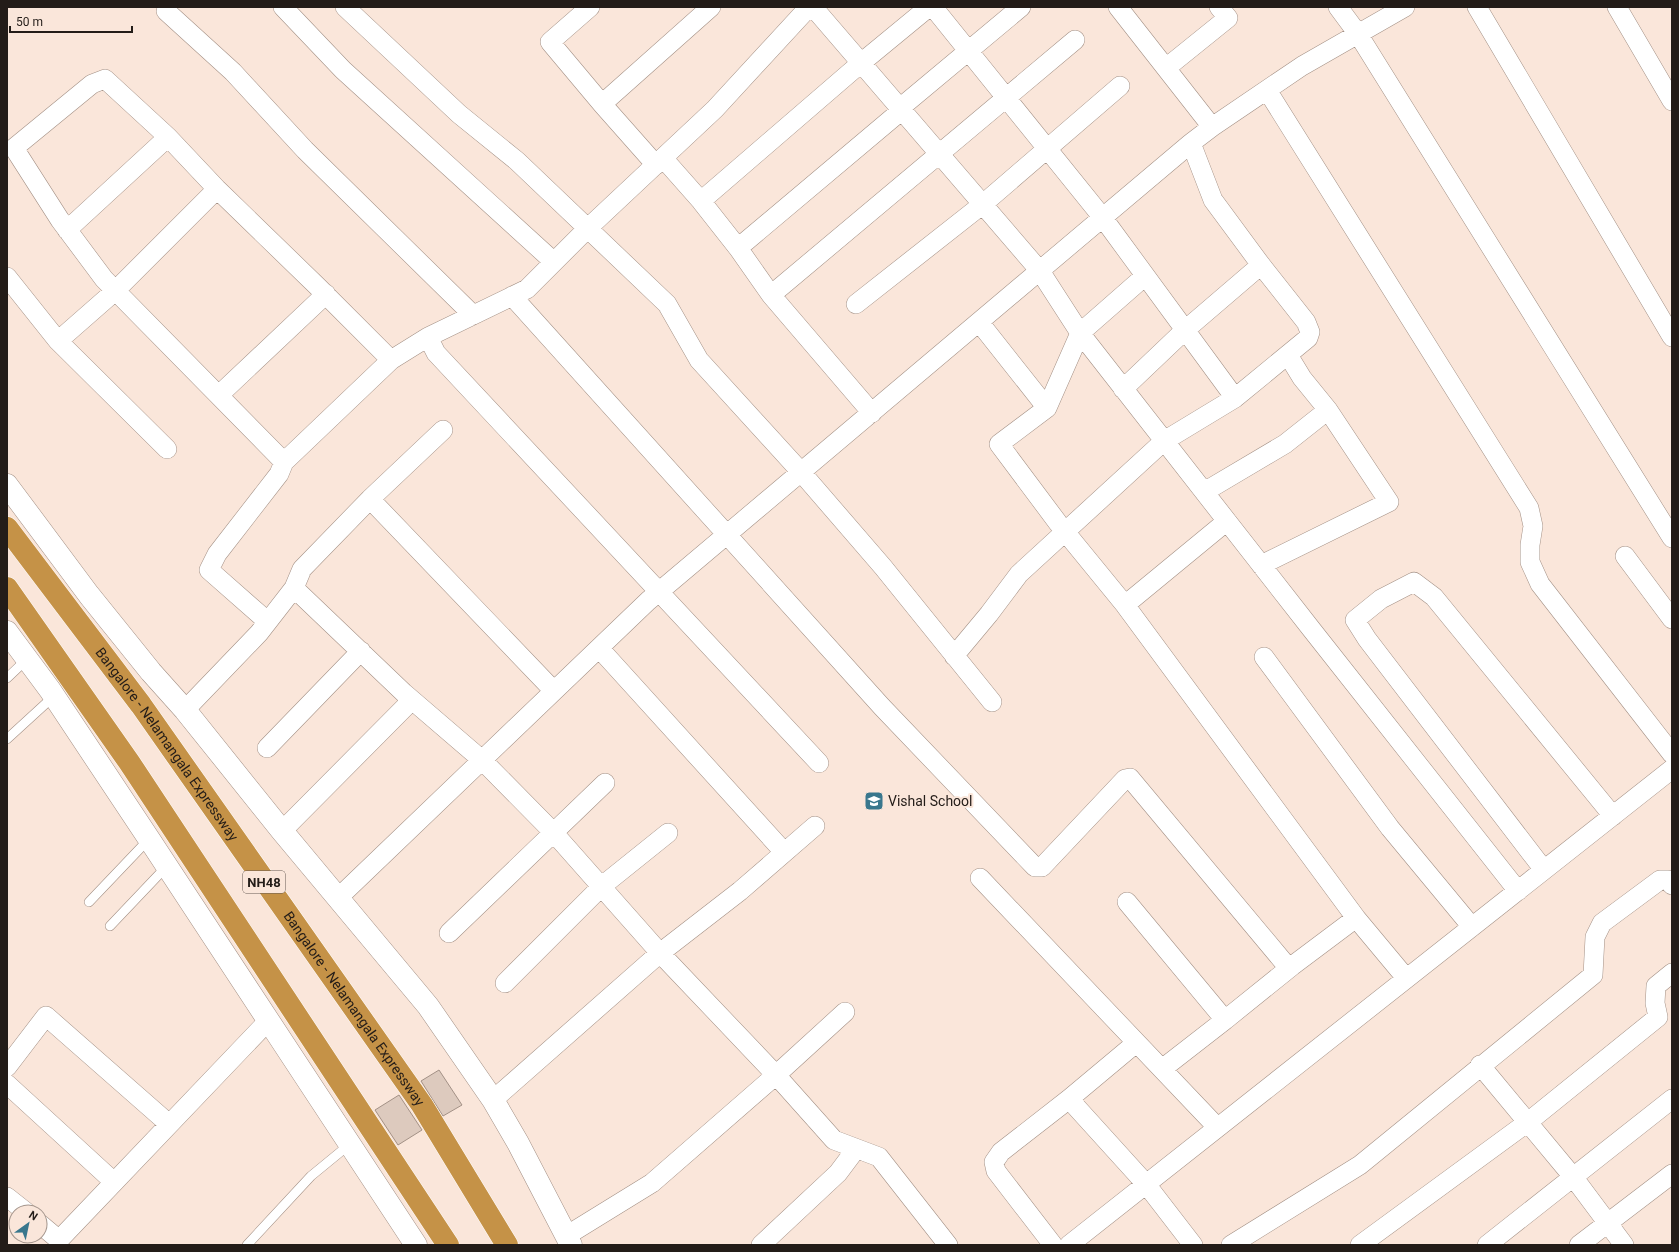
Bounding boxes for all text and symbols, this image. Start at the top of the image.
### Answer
scale bar [10,8,132,34]
text: 50 m [16,15,43,29]
street label: Bangalore - Nelamangala Expressway [92,644,242,844]
school or university icon: Vishal School [863,790,885,812]
place label: Vishal School [888,793,972,809]
road number: NH48 [243,871,285,893]
street label: Bangalore - Nelamangala Expressway [280,908,428,1109]
north arrow [8,1204,48,1244]
text: N [26,1208,40,1224]

